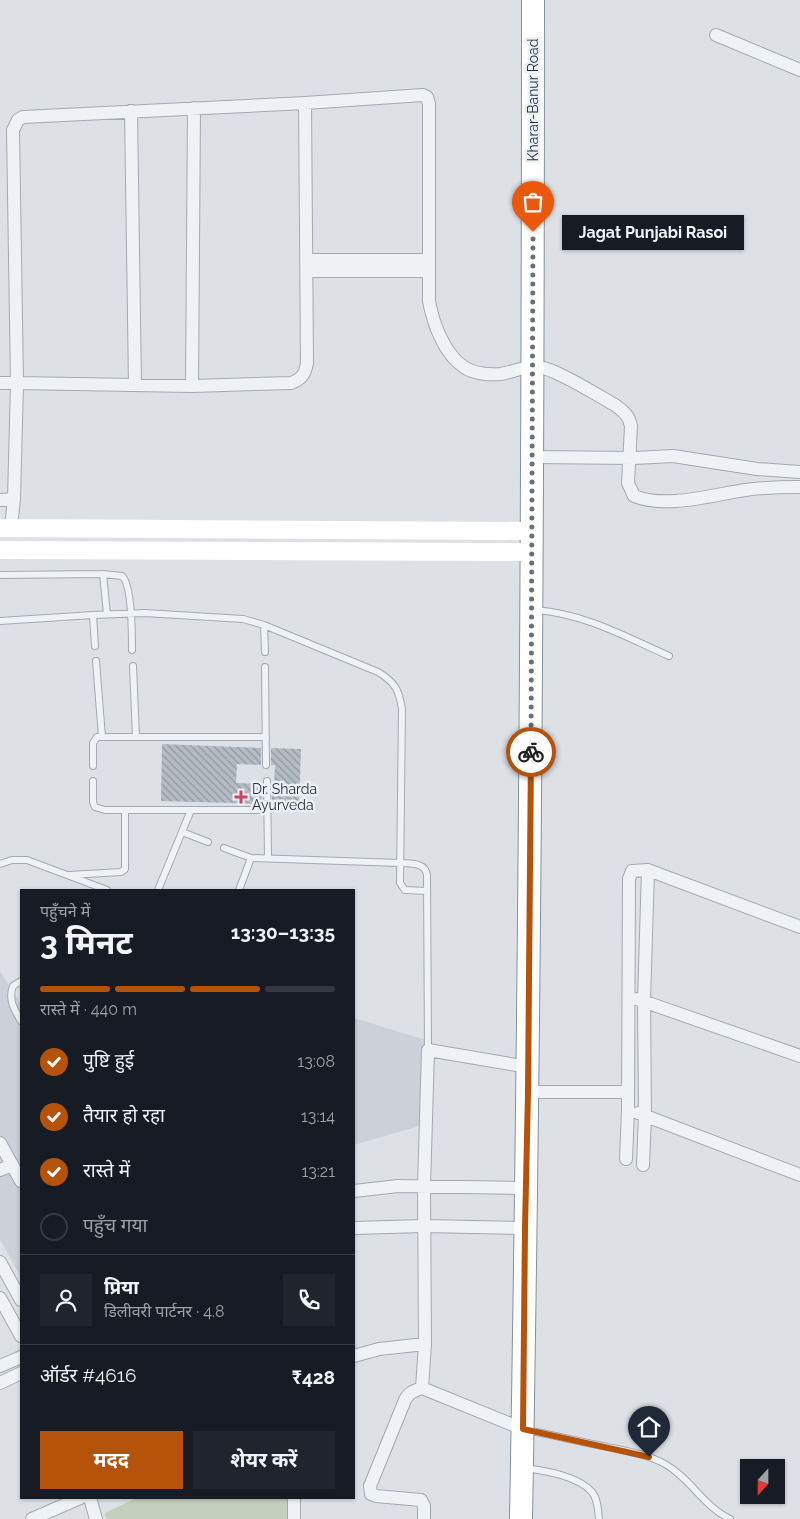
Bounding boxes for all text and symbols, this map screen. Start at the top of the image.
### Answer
street label: Kharar-Banur Road [525,39,541,161]
pin [512,181,554,232]
icon: bag [519,188,547,216]
callout: Jagat Punjabi Rasoi [563,214,746,250]
text: Jagat Punjabi Rasoi [579,223,727,242]
courier [506,727,556,777]
icon: bike [517,738,545,766]
place label: Dr. Sharda Ayurveda [252,781,317,813]
marker: Dr. Sharda Ayurveda [234,790,248,804]
text: पहुँचने में [40,902,90,921]
text: 13:30–13:35 [231,921,335,943]
text: 3 मिनट [40,924,133,961]
text: रास्ते में · 440 m [40,1000,137,1019]
icon: check [40,1048,68,1076]
text: पुष्टि हुई [83,1049,134,1071]
text: 13:08 [297,1052,335,1071]
icon: check [40,1103,68,1131]
text: तैयार हो रहा [83,1104,165,1126]
text: 13:14 [301,1107,335,1126]
icon: check [40,1158,68,1186]
text: रास्ते में [83,1159,130,1181]
text: 13:21 [301,1162,335,1181]
text: पहुँच गया [83,1214,147,1236]
button: person [40,1274,92,1326]
button: phone [283,1274,335,1326]
text: प्रिया [104,1276,139,1298]
text: डिलीवरी पार्टनर · 4.8 [104,1302,225,1321]
text: ऑर्डर #4616 [40,1364,136,1386]
text: ₹428 [292,1366,335,1388]
pin [628,1406,670,1457]
icon: home [635,1413,663,1441]
button: मदद [40,1431,183,1489]
button: शेयर करें [193,1431,335,1489]
north arrow [740,1459,785,1504]
map controls [740,1459,785,1504]

